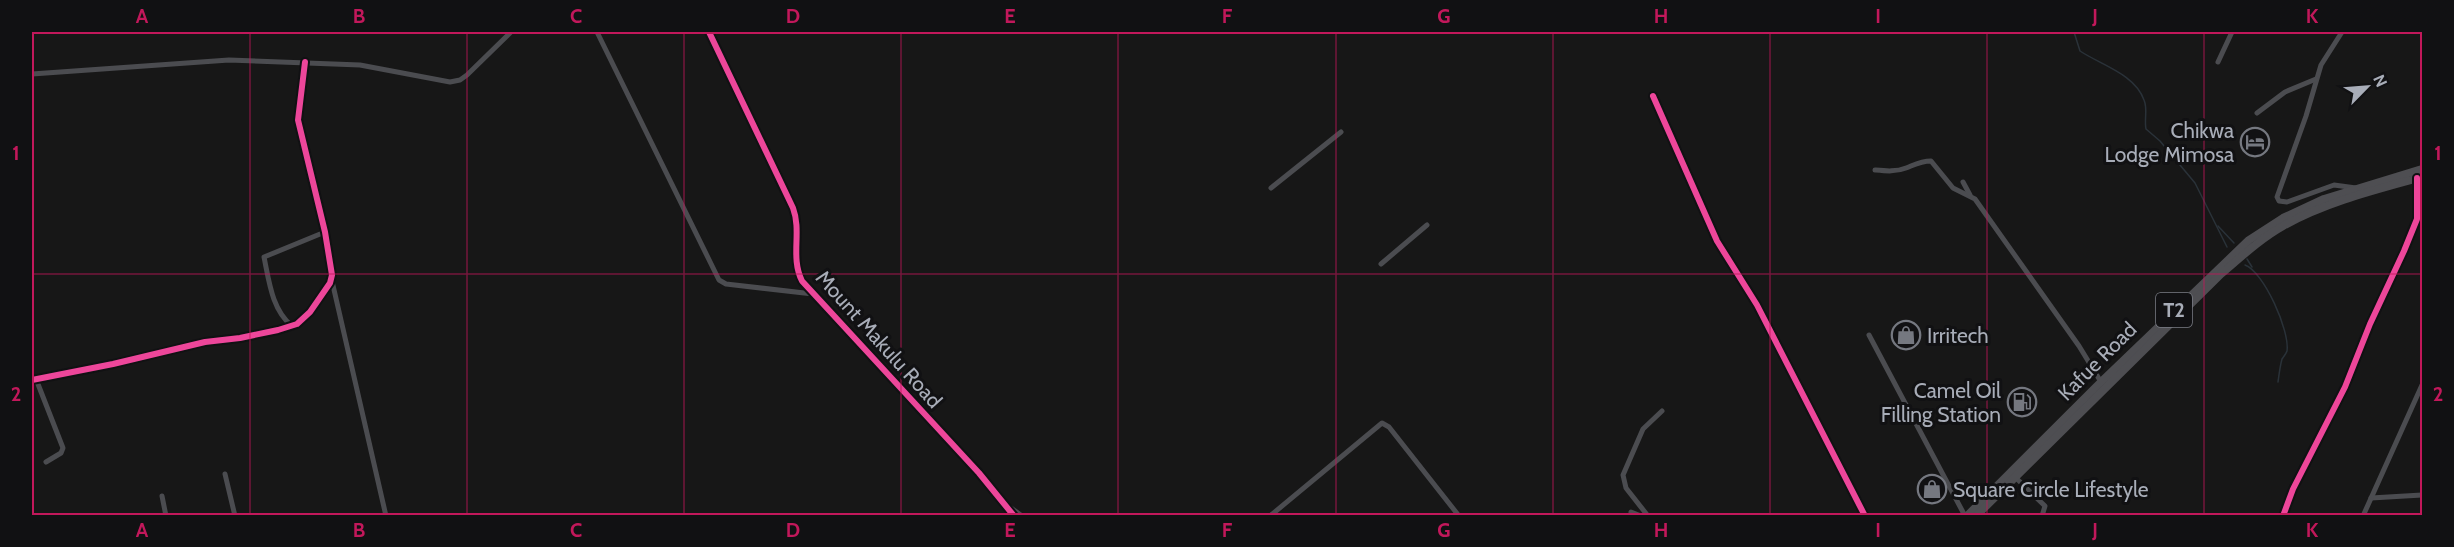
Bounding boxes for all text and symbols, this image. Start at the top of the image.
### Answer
text: A [136,4,149,28]
text: B [353,4,365,28]
text: C [570,4,582,28]
text: D [786,4,800,28]
text: E [1004,4,1016,28]
text: F [1222,4,1233,28]
text: G [1437,4,1451,28]
text: H [1654,4,1668,28]
text: I [1875,4,1881,28]
text: J [2091,4,2098,28]
text: K [2306,4,2319,28]
north arrow [2337,57,2397,117]
text: N [2369,72,2391,90]
place label: Chikwa Lodge Mimosa [2105,118,2234,167]
hotel icon: Chikwa Lodge Mimosa [2239,126,2271,158]
text: 1 [12,141,20,165]
text: 1 [2434,141,2442,165]
street label: Mount Makulu Road [811,265,947,413]
road number: T2 [2156,293,2192,327]
street label: Kafue Road [2053,317,2141,405]
shop icon: Irritech [1890,319,1922,351]
place label: Irritech [1927,323,1989,348]
place label: Camel Oil Filling Station [1881,378,2001,427]
text: 2 [11,382,21,406]
text: 2 [2433,382,2443,406]
fuel station icon: Camel Oil Filling Station [2006,386,2038,418]
shop icon: Square Circle Lifestyle [1916,473,1948,505]
place label: Square Circle Lifestyle [1953,477,2149,502]
text: A [136,518,149,542]
text: B [353,518,365,542]
text: C [570,518,582,542]
text: D [786,518,800,542]
text: E [1004,518,1016,542]
text: F [1222,518,1233,542]
text: G [1437,518,1451,542]
text: H [1654,518,1668,542]
text: I [1875,518,1881,542]
text: J [2091,518,2098,542]
text: K [2306,518,2319,542]

